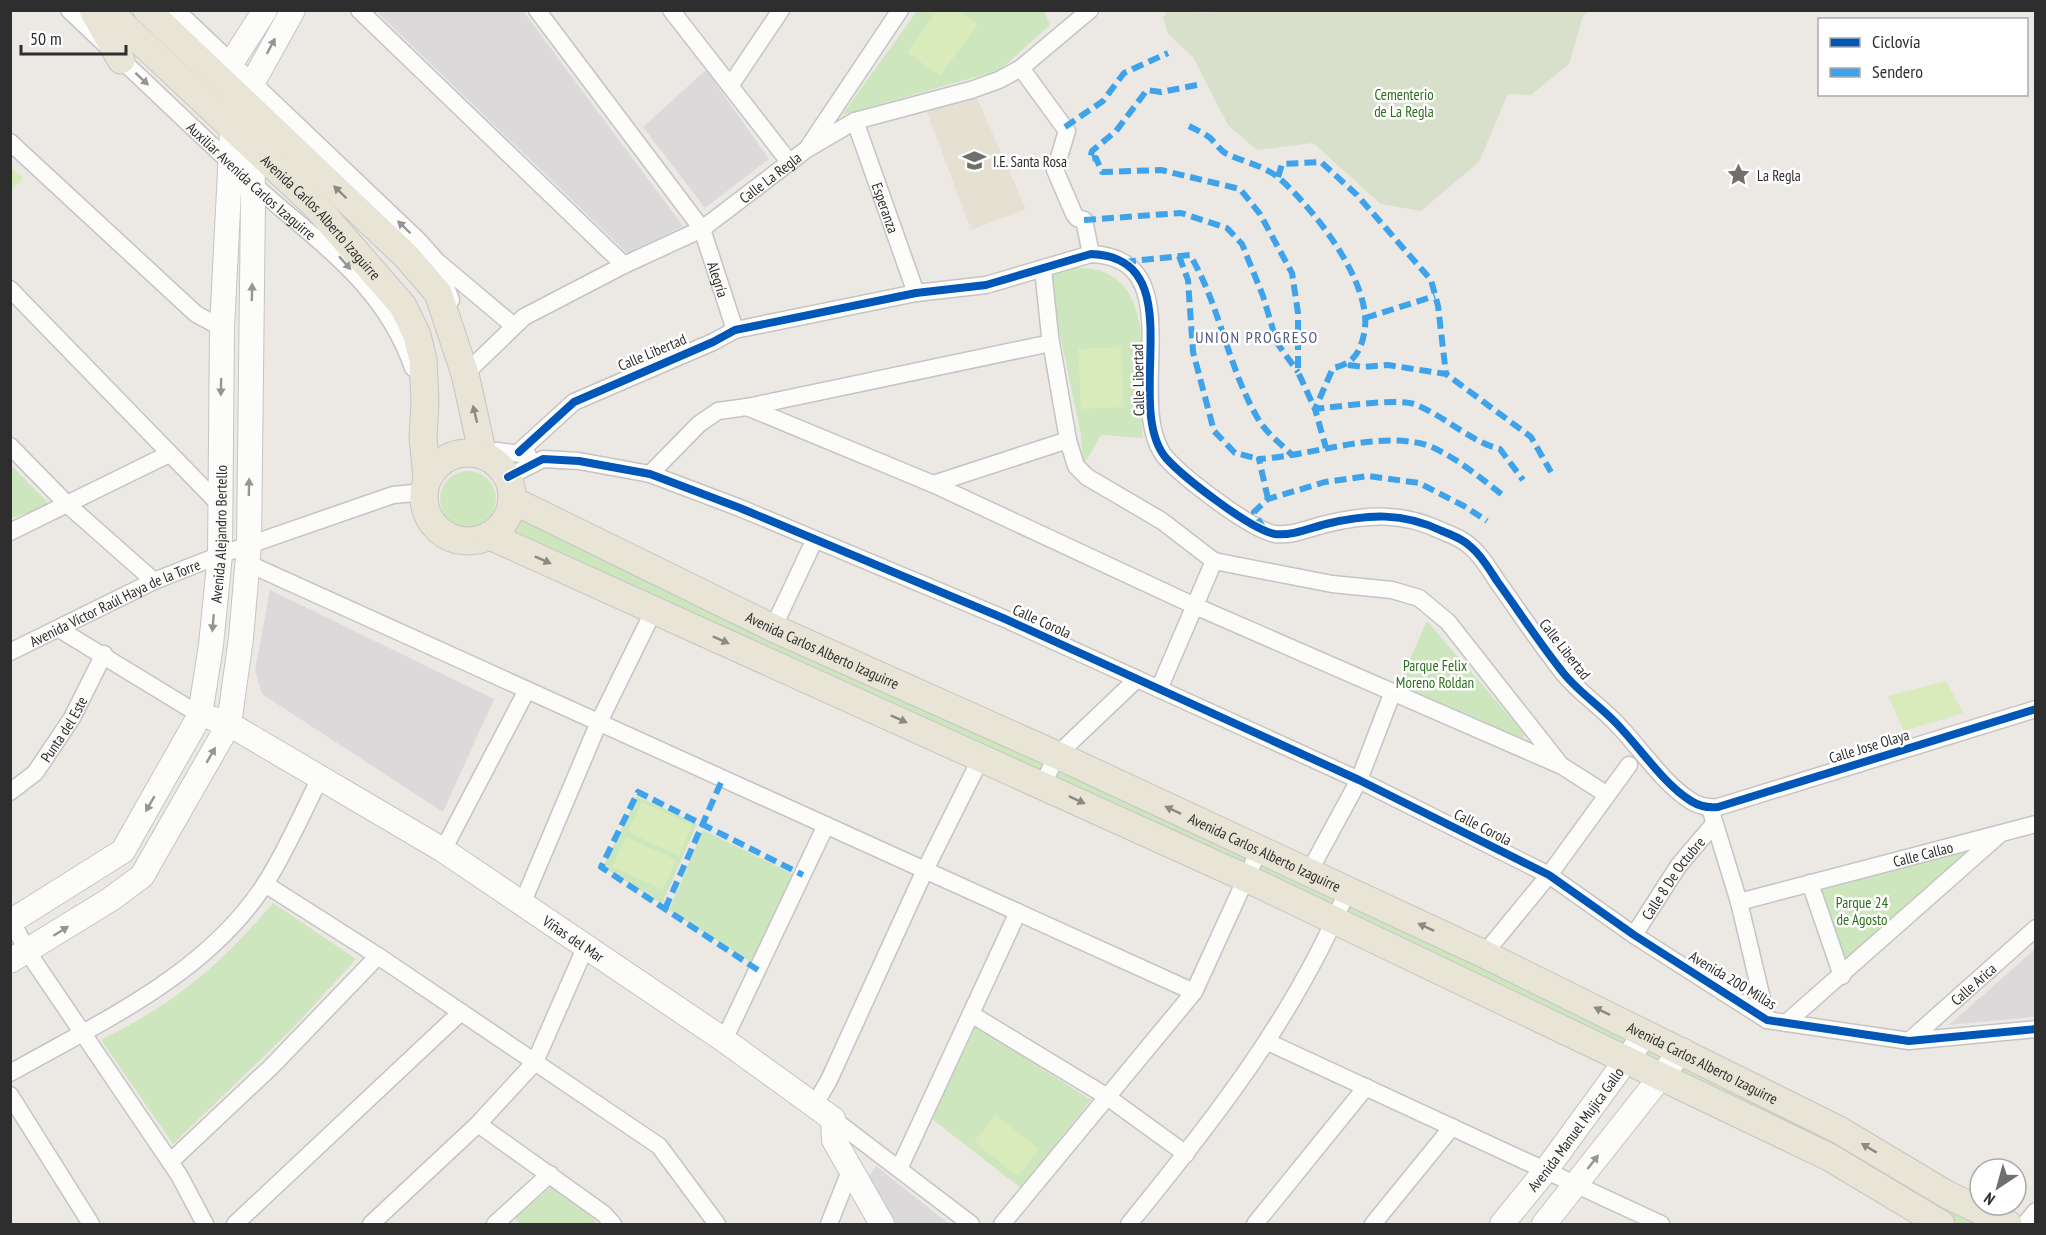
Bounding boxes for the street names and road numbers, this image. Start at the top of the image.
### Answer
street label: Auxiliar Avenida Carlos Izaguirre [183,117,320,244]
street label: Calle La Regla [735,148,805,207]
street label: Avenida Carlos Alberto Izaguirre [257,150,385,284]
street label: Esperanza [868,180,903,236]
street label: Alegría [704,259,733,300]
street label: Calle Libertad [615,329,689,375]
street label: Calle Libertad [1128,344,1148,416]
street label: Avenida Alejandro Bertello [206,465,230,604]
street label: Avenida Víctor Raúl Haya de la Torre [26,554,203,650]
street label: Calle Corola [1010,600,1074,642]
street label: Avenida Carlos Alberto Izaguirre [743,607,902,693]
street label: Calle Libertad [1535,615,1595,683]
street label: Punta del Este [36,693,91,765]
street label: Calle Jose Olaya [1827,725,1911,767]
street label: Calle Corola [1451,804,1515,850]
street label: Avenida Carlos Alberto Izaguirre [1185,808,1344,896]
street label: Calle 8 De Octubre [1637,833,1709,923]
street label: Calle Callao [1891,837,1955,871]
street label: Viñas del Mar [539,910,609,966]
street label: Avenida 200 Millas [1686,946,1780,1014]
street label: Calle Arica [1947,959,2000,1009]
street label: Avenida Carlos Alberto Izaguirre [1624,1017,1781,1108]
street label: Avenida Manuel Mujica Gallo [1523,1063,1628,1195]

